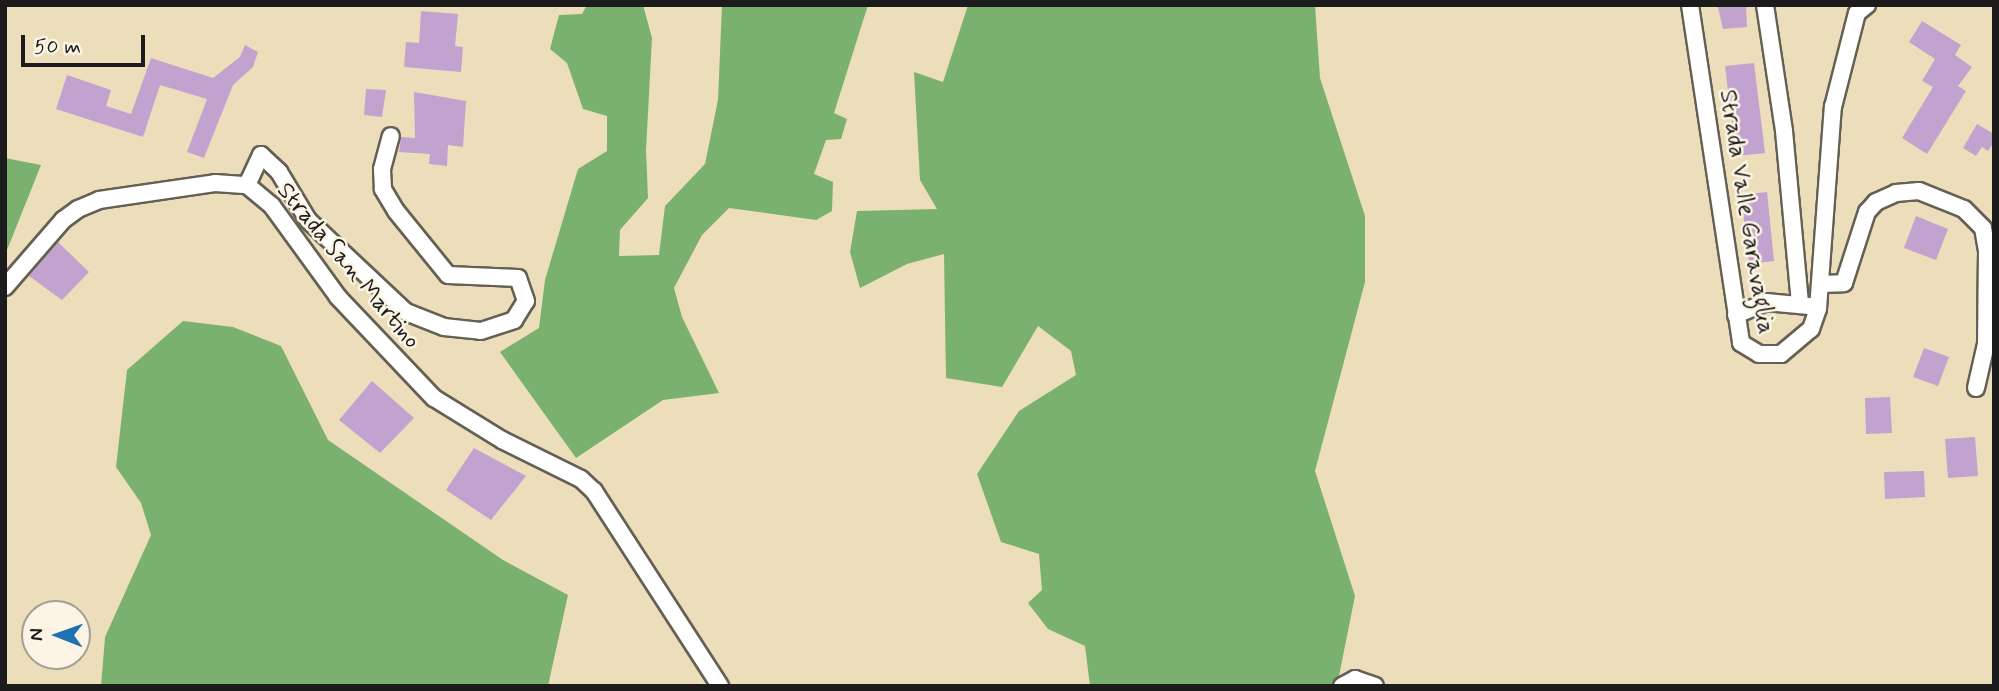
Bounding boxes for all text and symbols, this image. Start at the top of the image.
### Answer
scale bar [24,21,149,65]
text: 50 m [34,33,81,61]
street label: Strada Valle Garavaglia [1713,91,1779,333]
street label: Strada San Martino [272,179,424,353]
north arrow [21,600,91,670]
text: N [24,628,49,641]

